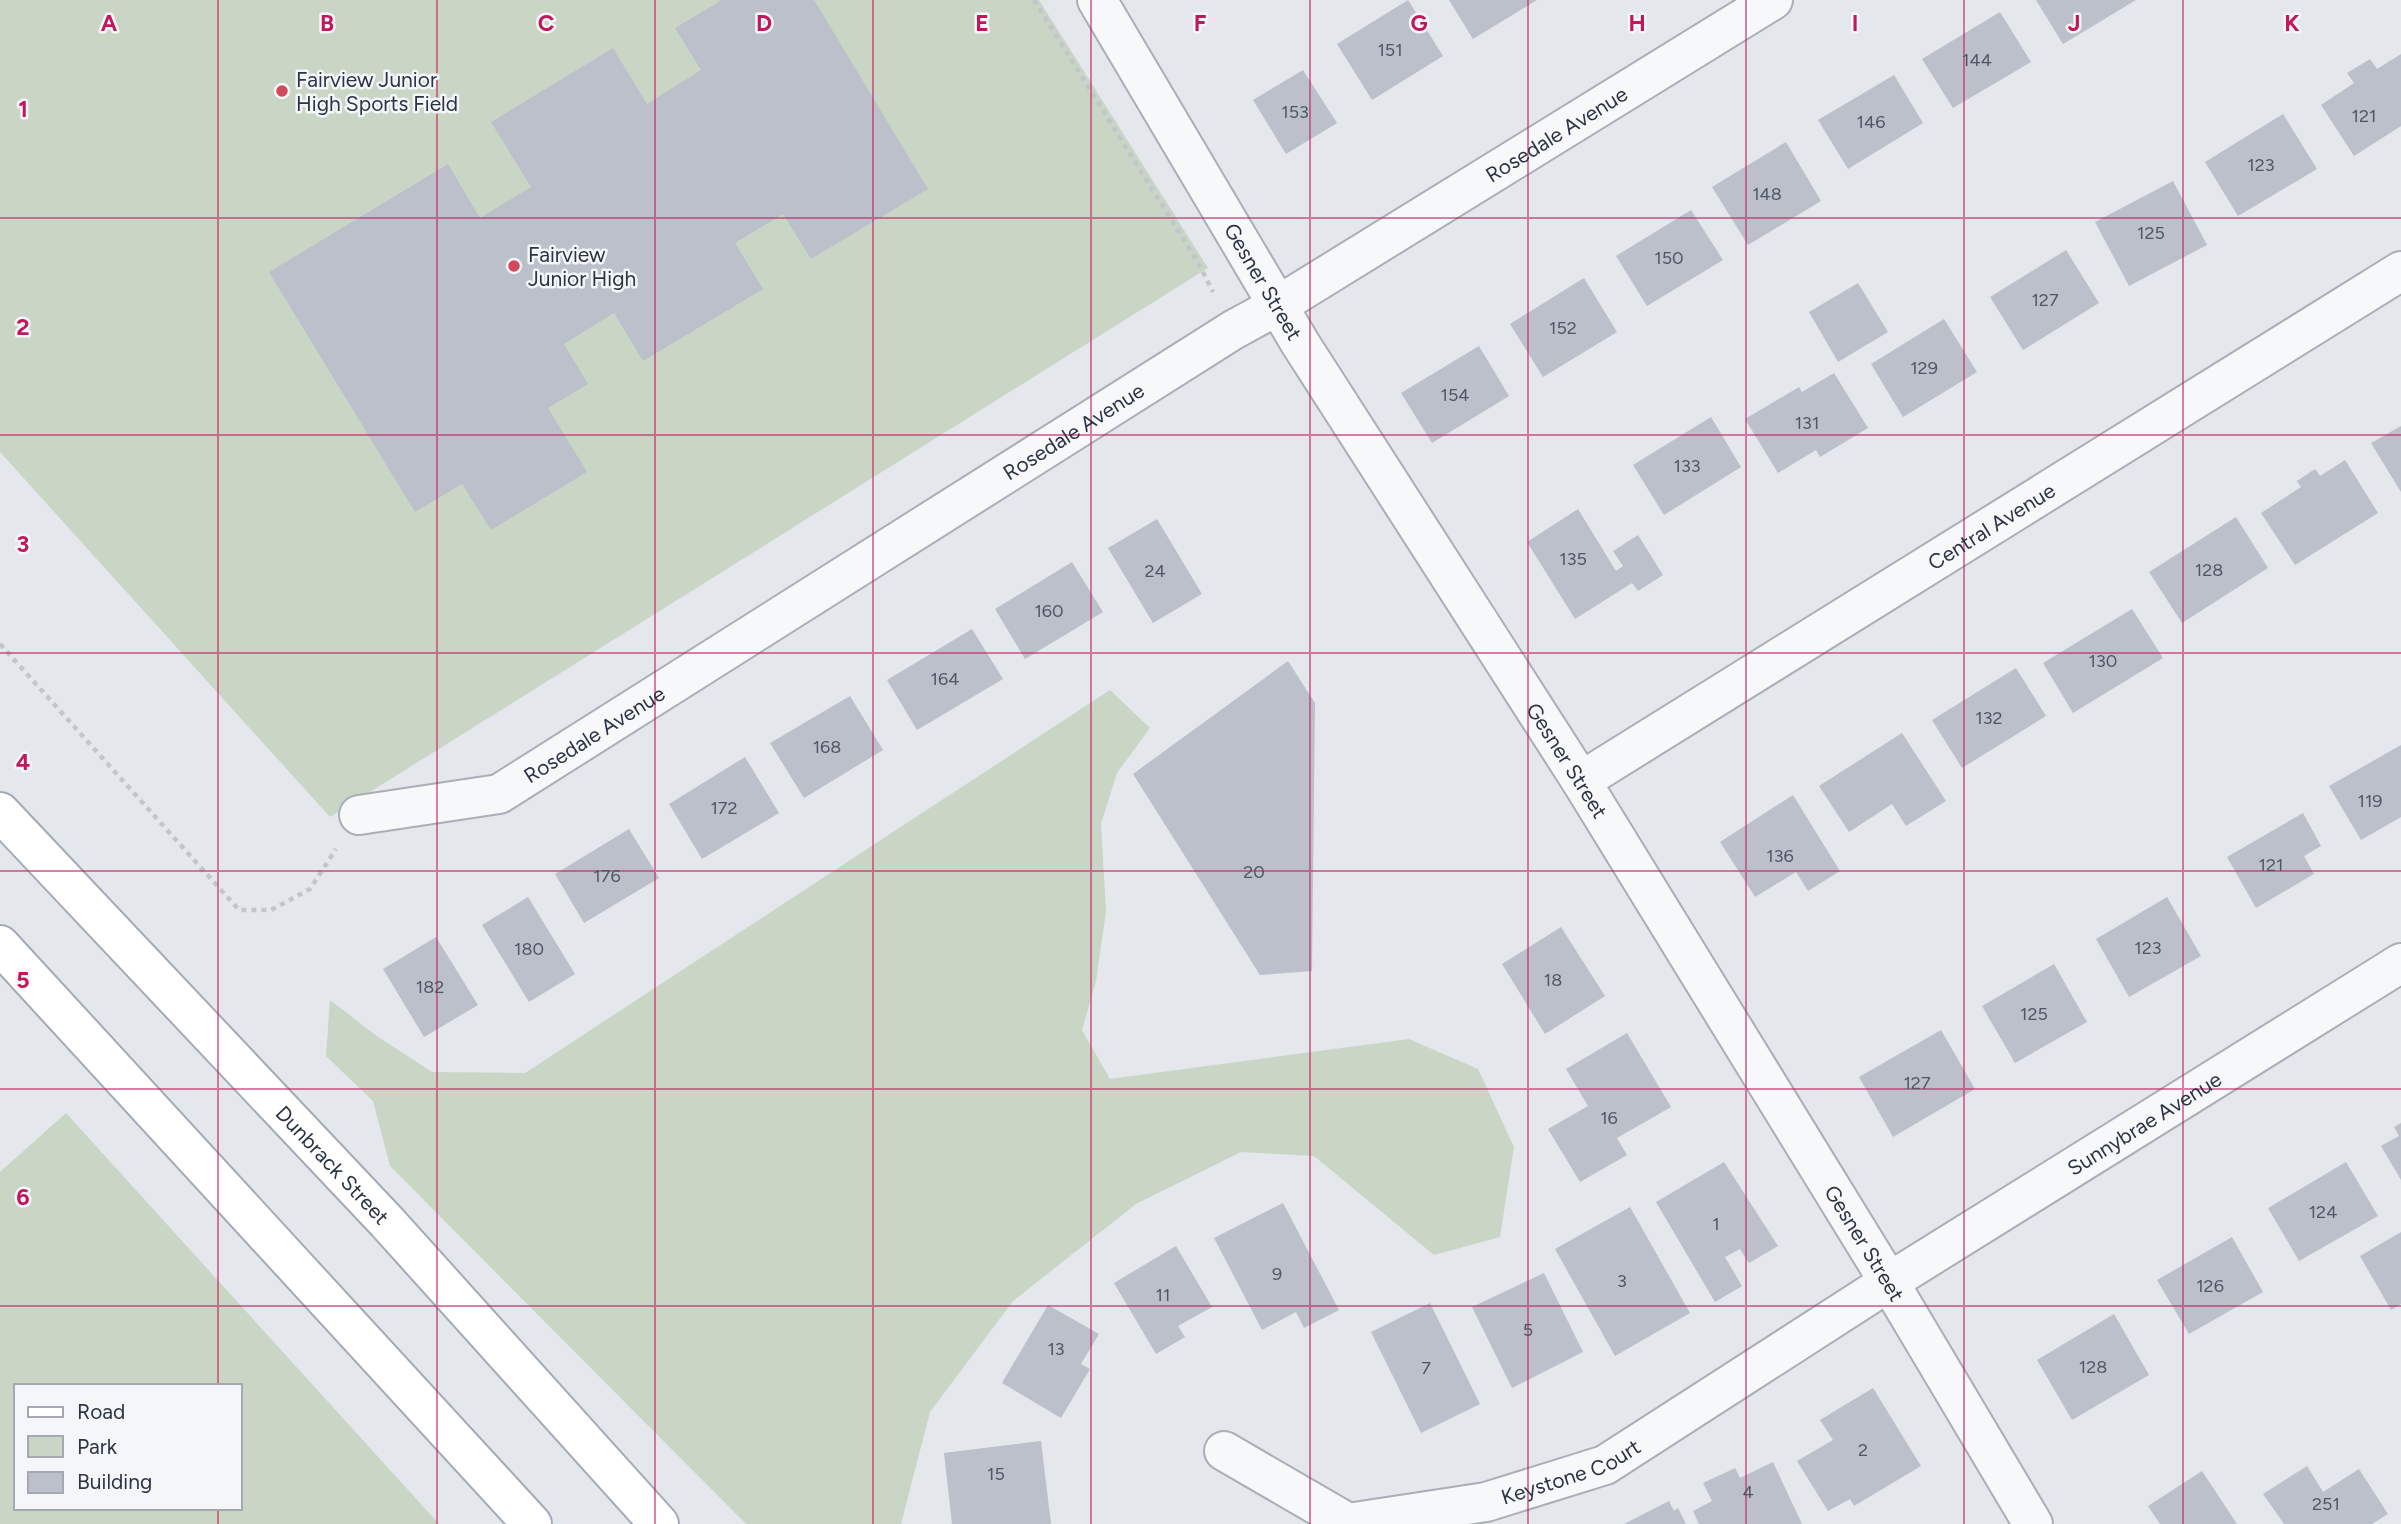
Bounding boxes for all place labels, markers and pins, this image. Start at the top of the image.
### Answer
place label: Fairview Junior High Sports Field [296,67,458,116]
marker: Fairview Junior High Sports Field [274,83,290,99]
place label: Fairview Junior High [528,242,636,291]
marker: Fairview Junior High [506,258,522,274]

